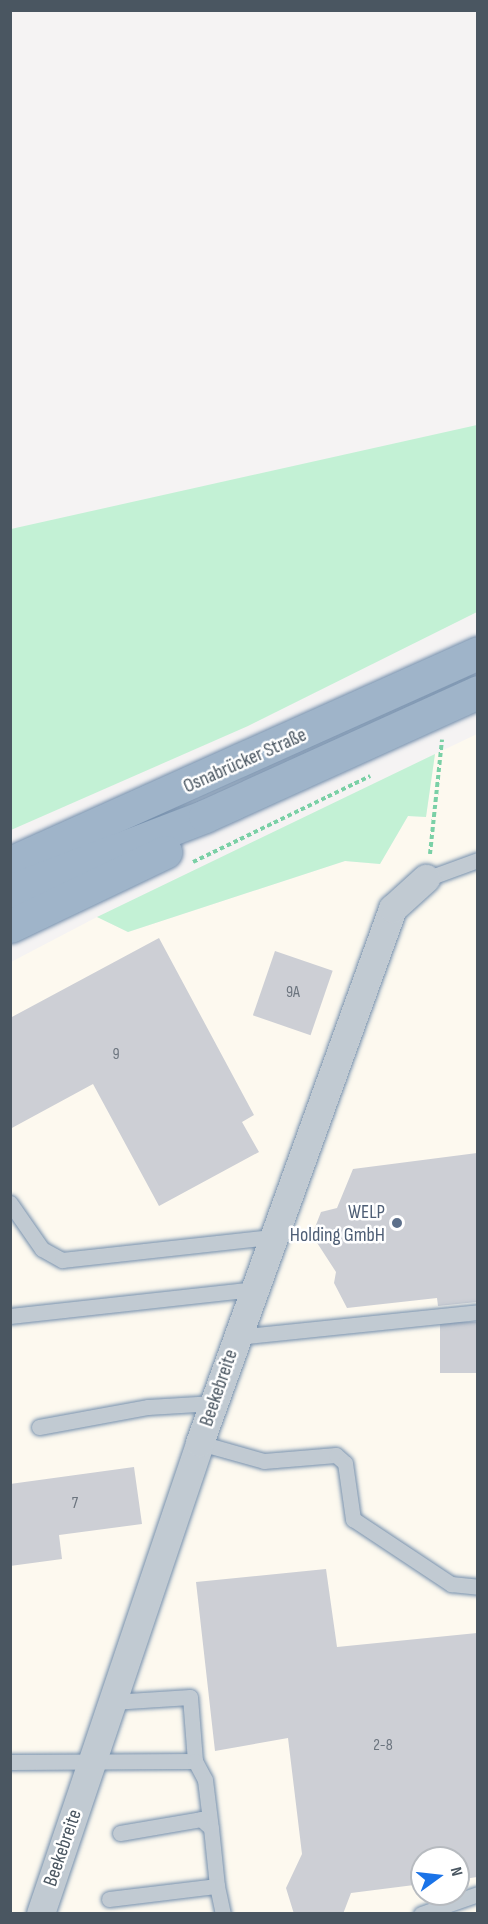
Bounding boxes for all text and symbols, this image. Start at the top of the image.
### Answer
street label: Osnabrücker Straße [180,723,310,799]
house number: 9A [286,983,300,1003]
house number: 9 [112,1045,120,1065]
place label: WELP Holding GmbH [290,1200,385,1247]
marker: WELP Holding GmbH [390,1216,404,1230]
street label: Beekebreite [195,1346,243,1430]
house number: 7 [72,1494,78,1514]
house number: 2-8 [373,1736,393,1756]
street label: Beekebreite [39,1806,87,1890]
north arrow [410,1846,470,1906]
text: N [446,1865,466,1878]

